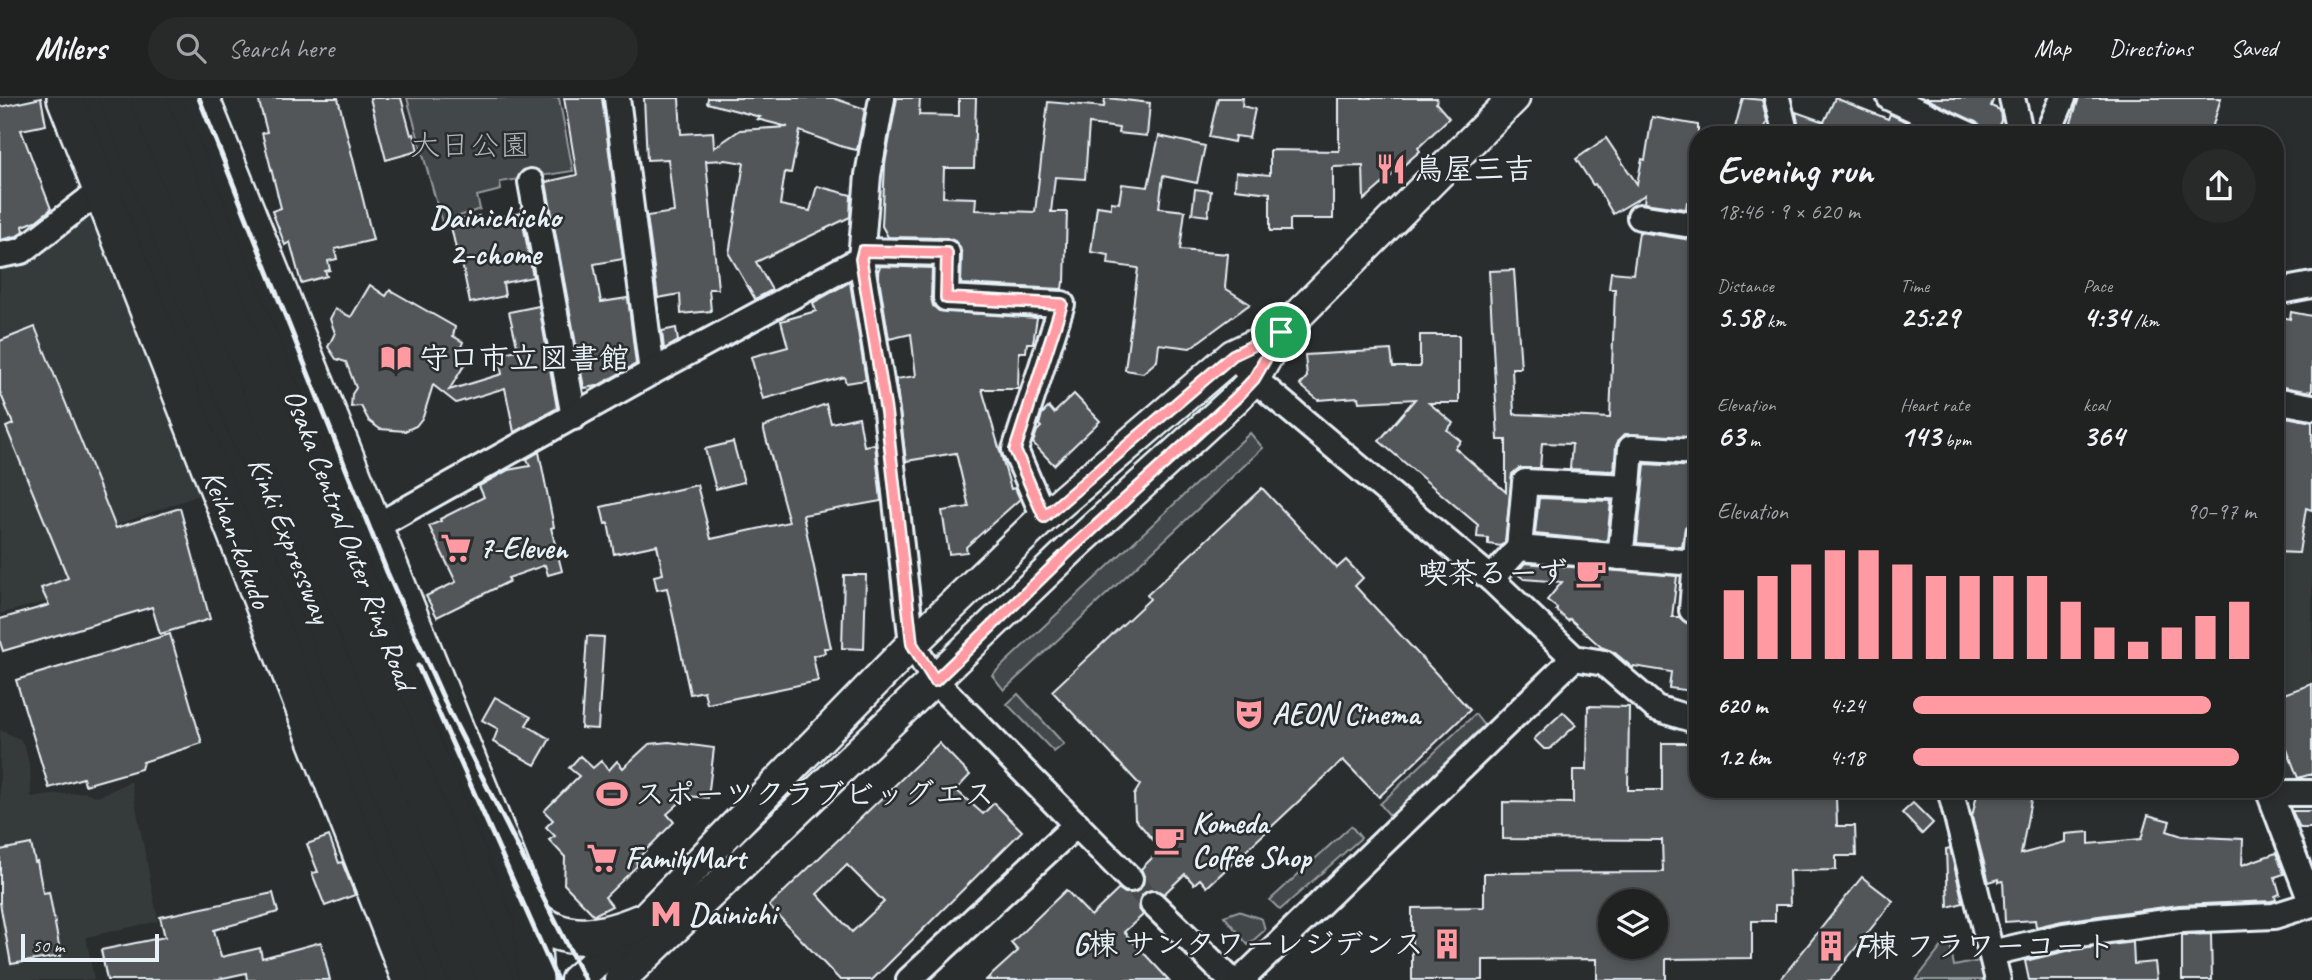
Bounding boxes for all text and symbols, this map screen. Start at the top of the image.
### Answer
search box [148,17,638,80]
text: Milers [35,27,106,69]
icon: search [172,29,210,67]
text: Search here [228,32,334,65]
text: Map [2034,33,2071,63]
text: Directions [2109,33,2192,63]
text: Saved [2230,33,2277,63]
park label: 大日公園 [410,126,530,164]
text: Evening run [1717,147,1873,194]
button: share [2182,149,2256,223]
place label: 鳥屋三吉 [1414,150,1534,188]
restaurant icon: 鳥屋三吉 [1374,152,1408,186]
district label: Dainichicho 2-chome [430,196,564,274]
text: 18:46 · 9 × 620 m [1717,197,1860,226]
text: Distance [1717,274,1774,298]
text: Time [1900,274,1929,298]
text: Pace [2083,274,2112,298]
text: 5.58 [1717,298,1762,336]
text: 25:29 [1900,298,1959,336]
text: 4:34 [2083,298,2129,336]
pin [1251,302,1311,362]
text: km [1762,309,1786,333]
text: /km [2129,309,2159,333]
icon: arrive [1262,313,1300,351]
place label: 守口市立図書館 [419,339,629,377]
library icon: 守口市立図書館 [379,341,413,375]
street label: Osaka Central Outer Ring Road [275,383,426,699]
text: Elevation [1717,393,1775,417]
text: Heart rate [1900,393,1969,417]
text: kcal [2083,393,2108,417]
text: 63 [1717,417,1745,455]
text: 143 [1900,417,1941,455]
text: 364 [2083,417,2124,455]
text: m [1745,428,1760,452]
text: bpm [1941,428,1971,452]
street label: Kinki Expressway [240,452,342,631]
street label: Keihan-kokudo [193,465,281,615]
text: Elevation [1717,497,1788,526]
text: 90–97 m [2186,497,2256,526]
place label: 7-Eleven [479,529,569,567]
supermarket icon: 7-Eleven [439,531,473,565]
place label: 喫茶るーず [1418,554,1568,592]
cafe icon: 喫茶るーず [1574,556,1608,590]
text: 620 m [1717,691,1767,720]
text: 4:24 [1829,691,1865,720]
place label: AEON Cinema [1272,695,1422,733]
theatre icon: AEON Cinema [1232,697,1266,731]
text: 1.2 km [1717,743,1771,772]
text: 4:18 [1829,743,1865,772]
place label: スポーツクラブビッグエス [635,775,994,813]
sports icon: スポーツクラブビッグエス [595,777,629,811]
place label: Komeda Coffee Shop [1192,804,1313,876]
cafe icon: Komeda Coffee Shop [1152,823,1186,857]
place label: FamilyMart [625,839,748,877]
supermarket icon: FamilyMart [585,841,619,875]
map controls [1598,889,1668,959]
button: layers [1598,889,1668,959]
place label: Dainichi [689,895,780,933]
metro station icon: Dainichi [649,897,683,931]
place label: G棟 サンタワーレジデンス [1073,925,1424,963]
building icon: G棟 サンタワーレジデンス [1430,927,1464,961]
place label: F棟 フラワーコート [1854,927,2115,965]
building icon: F棟 フラワーコート [1814,929,1848,963]
scale bar [21,931,159,963]
text: 50 m [32,934,64,958]

